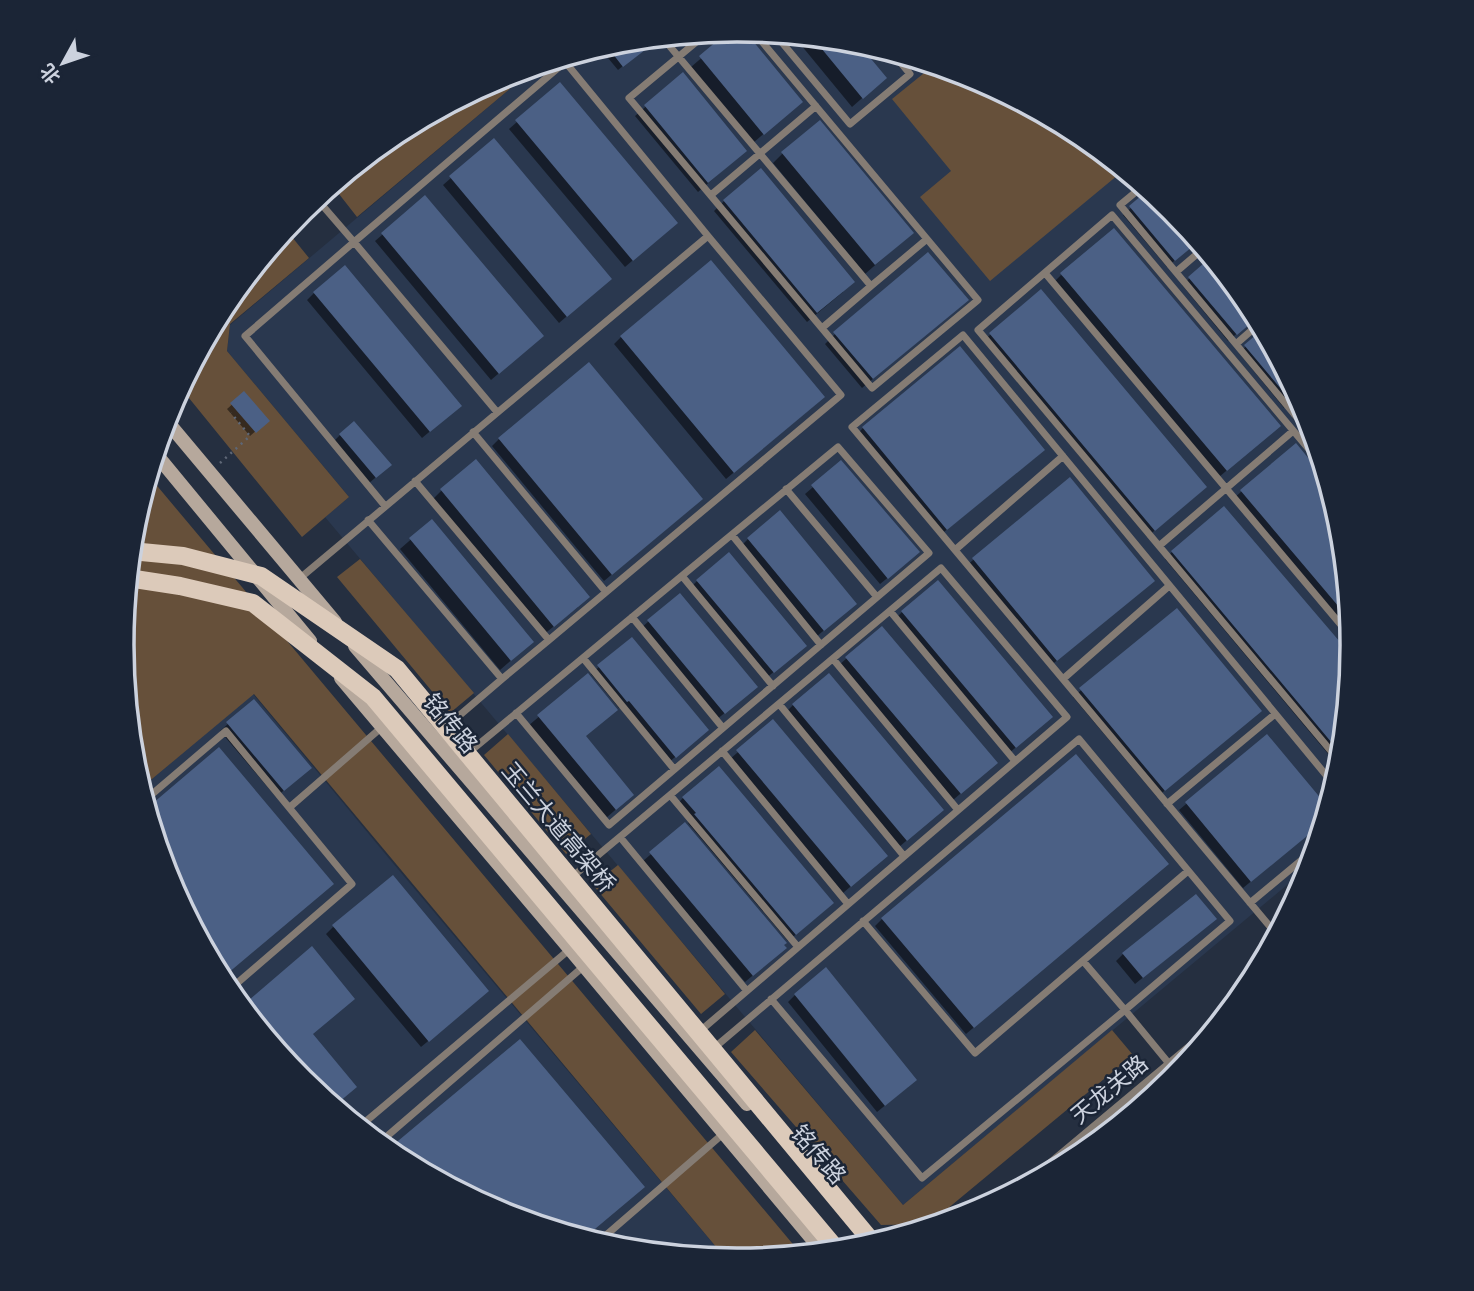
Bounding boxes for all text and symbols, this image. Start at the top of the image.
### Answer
north arrow [28,28,98,98]
text: 北 [34,58,66,90]
street label: 铭传路 [417,687,485,759]
street label: 玉兰大道高架桥 [495,755,623,899]
street label: 天龙关路 [1064,1048,1154,1130]
street label: 铭传路 [785,1118,853,1190]

